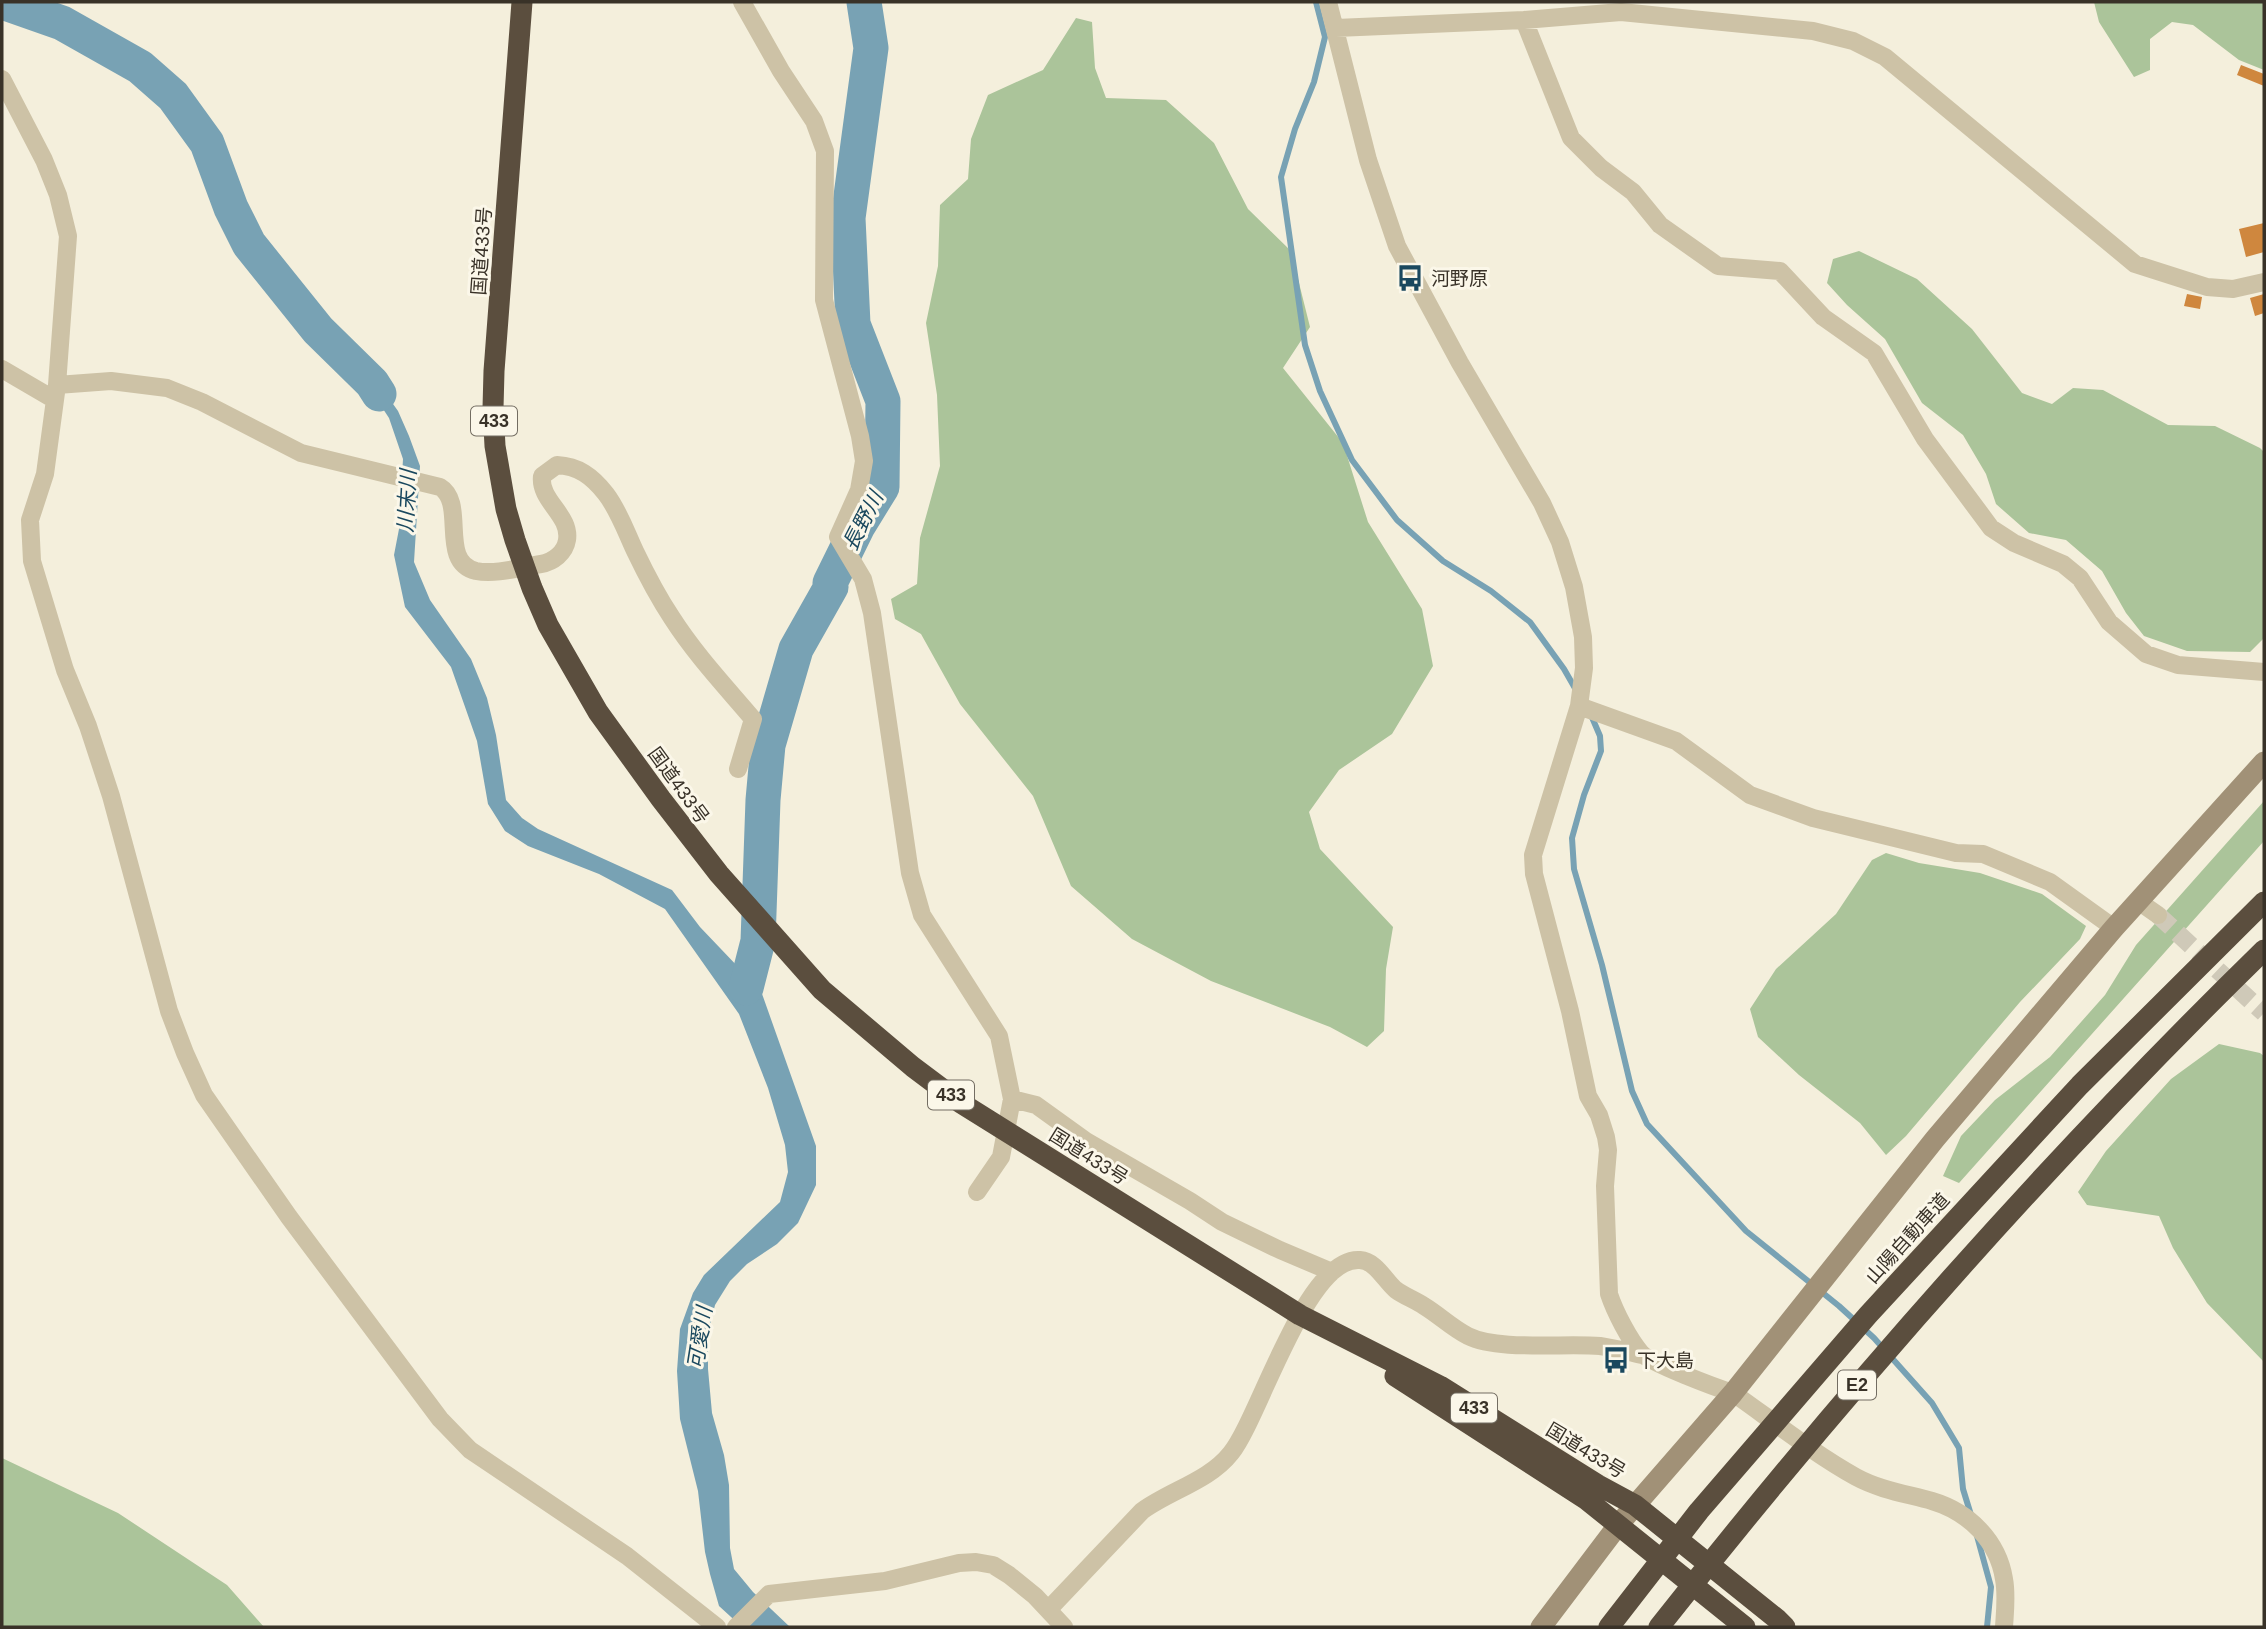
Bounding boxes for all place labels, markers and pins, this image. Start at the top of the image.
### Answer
bus stop icon: 河野原 [1395,263,1425,293]
place label: 河野原 [1431,268,1488,289]
bus stop icon: 下大島 [1601,1345,1631,1375]
place label: 下大島 [1637,1350,1694,1371]

